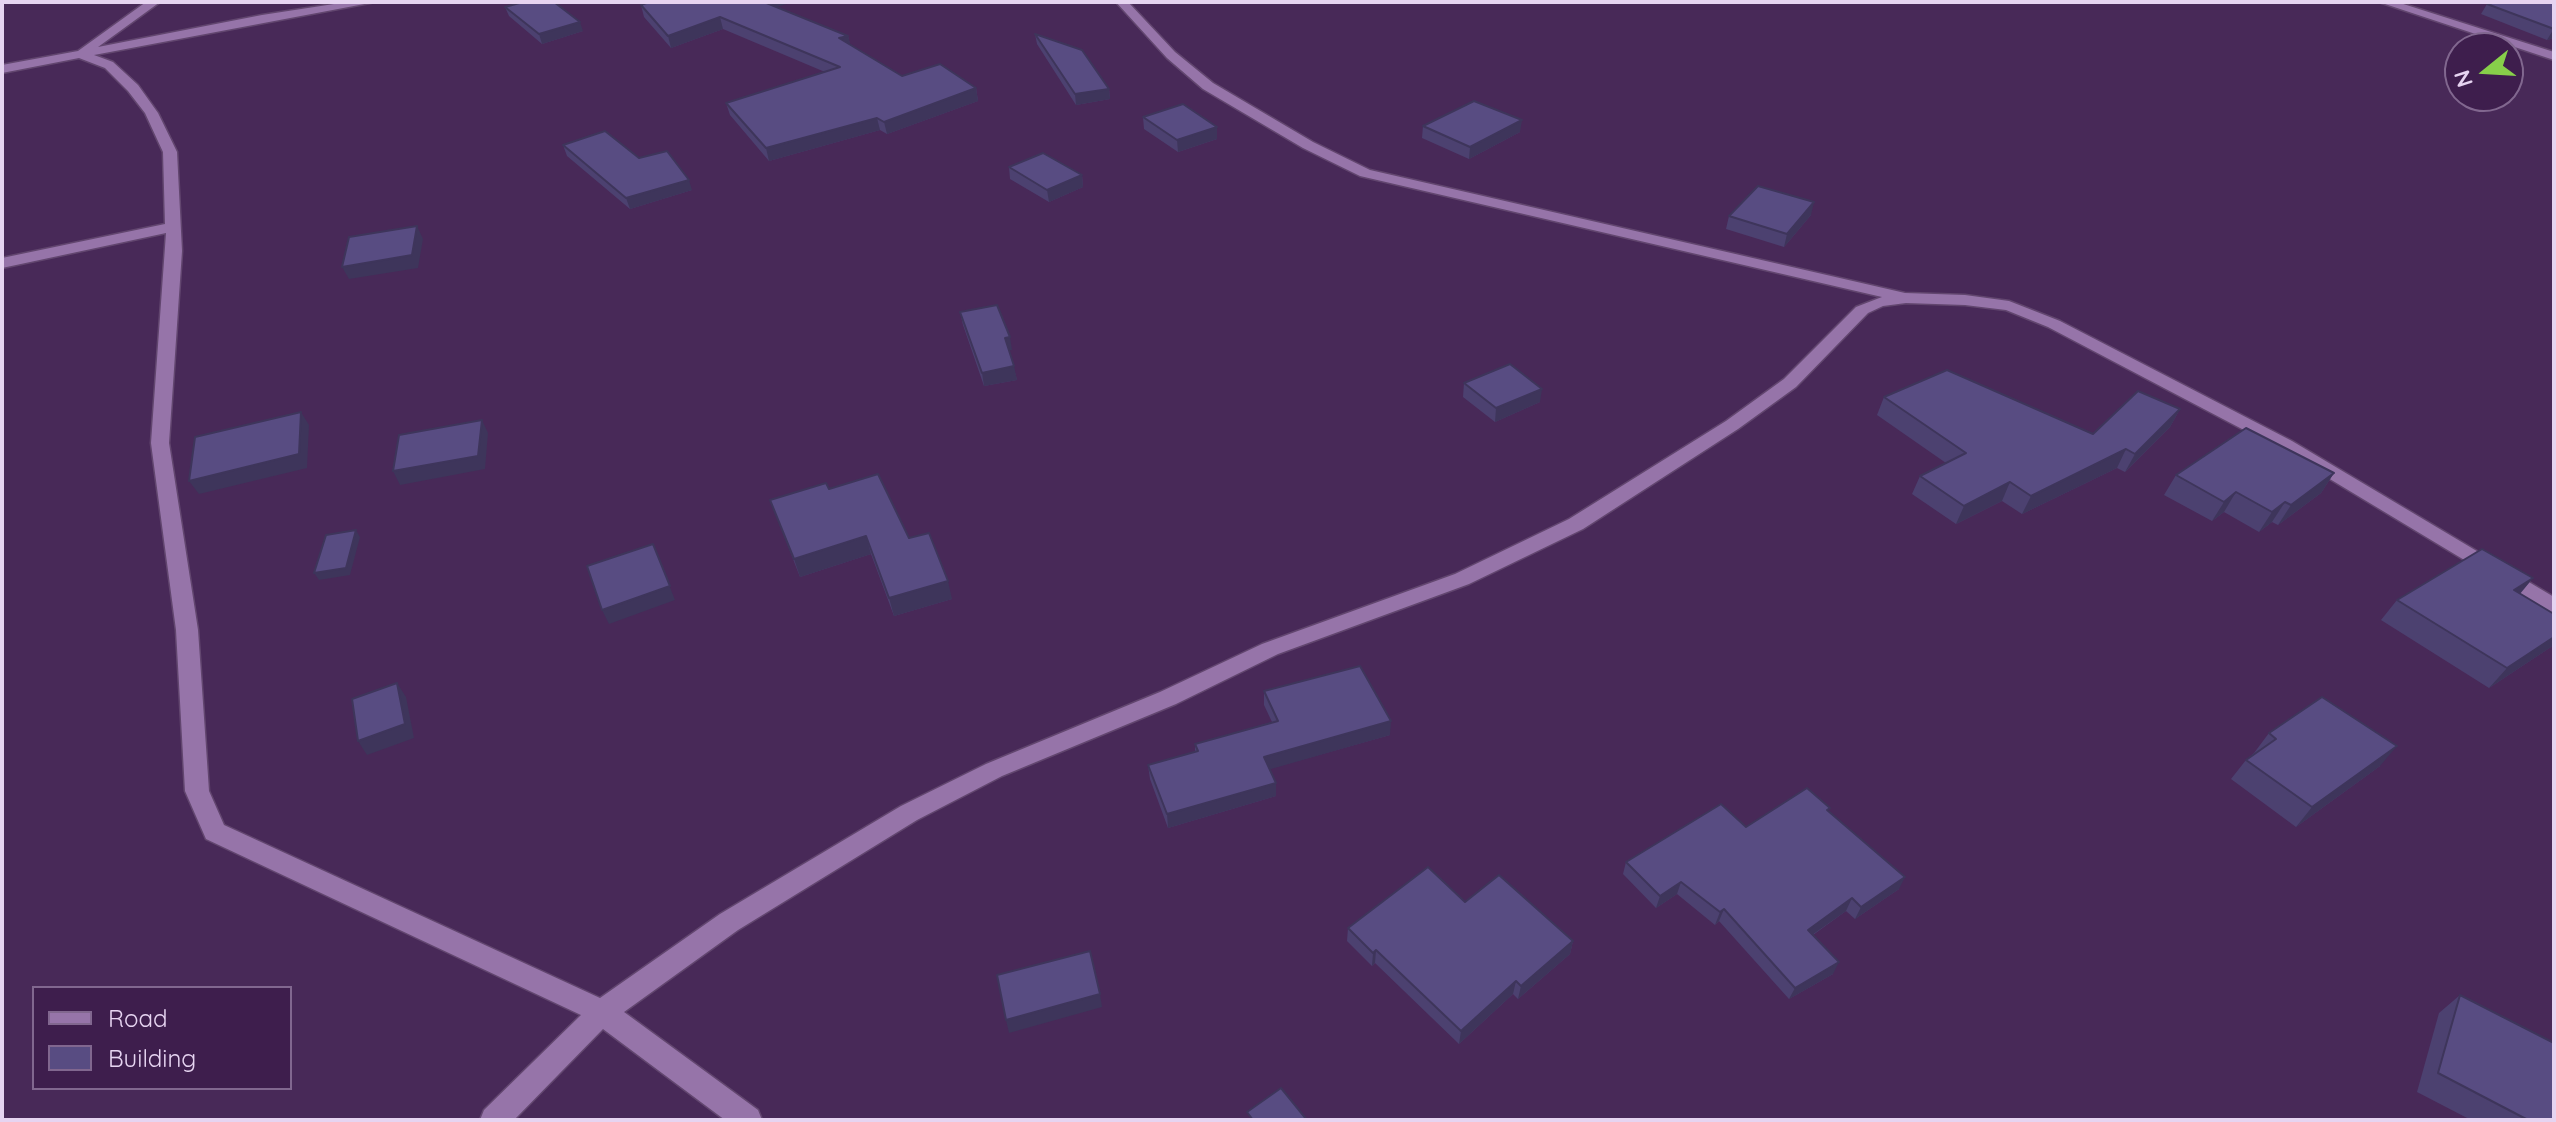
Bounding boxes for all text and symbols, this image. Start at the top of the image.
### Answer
north arrow [2444,32,2524,112]
text: N [2447,67,2479,91]
legend [32,986,292,1090]
text: Road [108,1003,168,1033]
text: Building [108,1043,196,1073]

